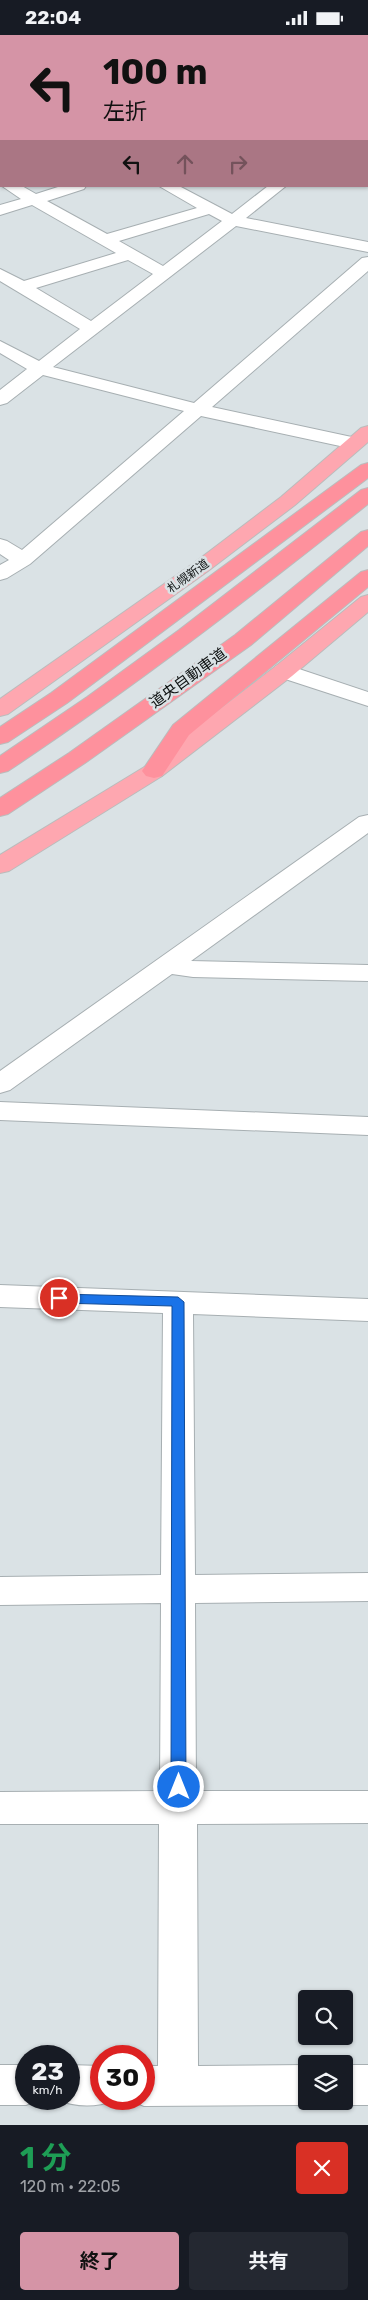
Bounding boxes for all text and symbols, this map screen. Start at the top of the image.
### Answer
text: 22:04 [25,6,81,29]
text: 100 m [103,51,208,93]
icon: left [20,55,85,120]
text: 左折 [103,98,147,125]
icon: left [118,150,146,178]
icon: ahead [171,150,199,178]
icon: right [224,150,252,178]
street label: 札幌新道 [164,556,212,596]
street label: 道央自動車道 [146,644,230,712]
pin [38,1277,80,1319]
icon: arrive [45,1284,73,1312]
position arrow [152,1760,204,1812]
map controls [298,1990,353,2110]
button: search [298,1990,353,2045]
speed limit sign: 30 [90,2045,155,2110]
button: layers [298,2055,353,2110]
text: 23 [31,2057,64,2086]
text: km/h [33,2083,62,2097]
text: 1 分 [20,2140,71,2176]
button: close [296,2142,348,2194]
text: 120 m · 22:05 [20,2177,120,2196]
button: 終了 [20,2232,179,2290]
button: 共有 [189,2232,348,2290]

